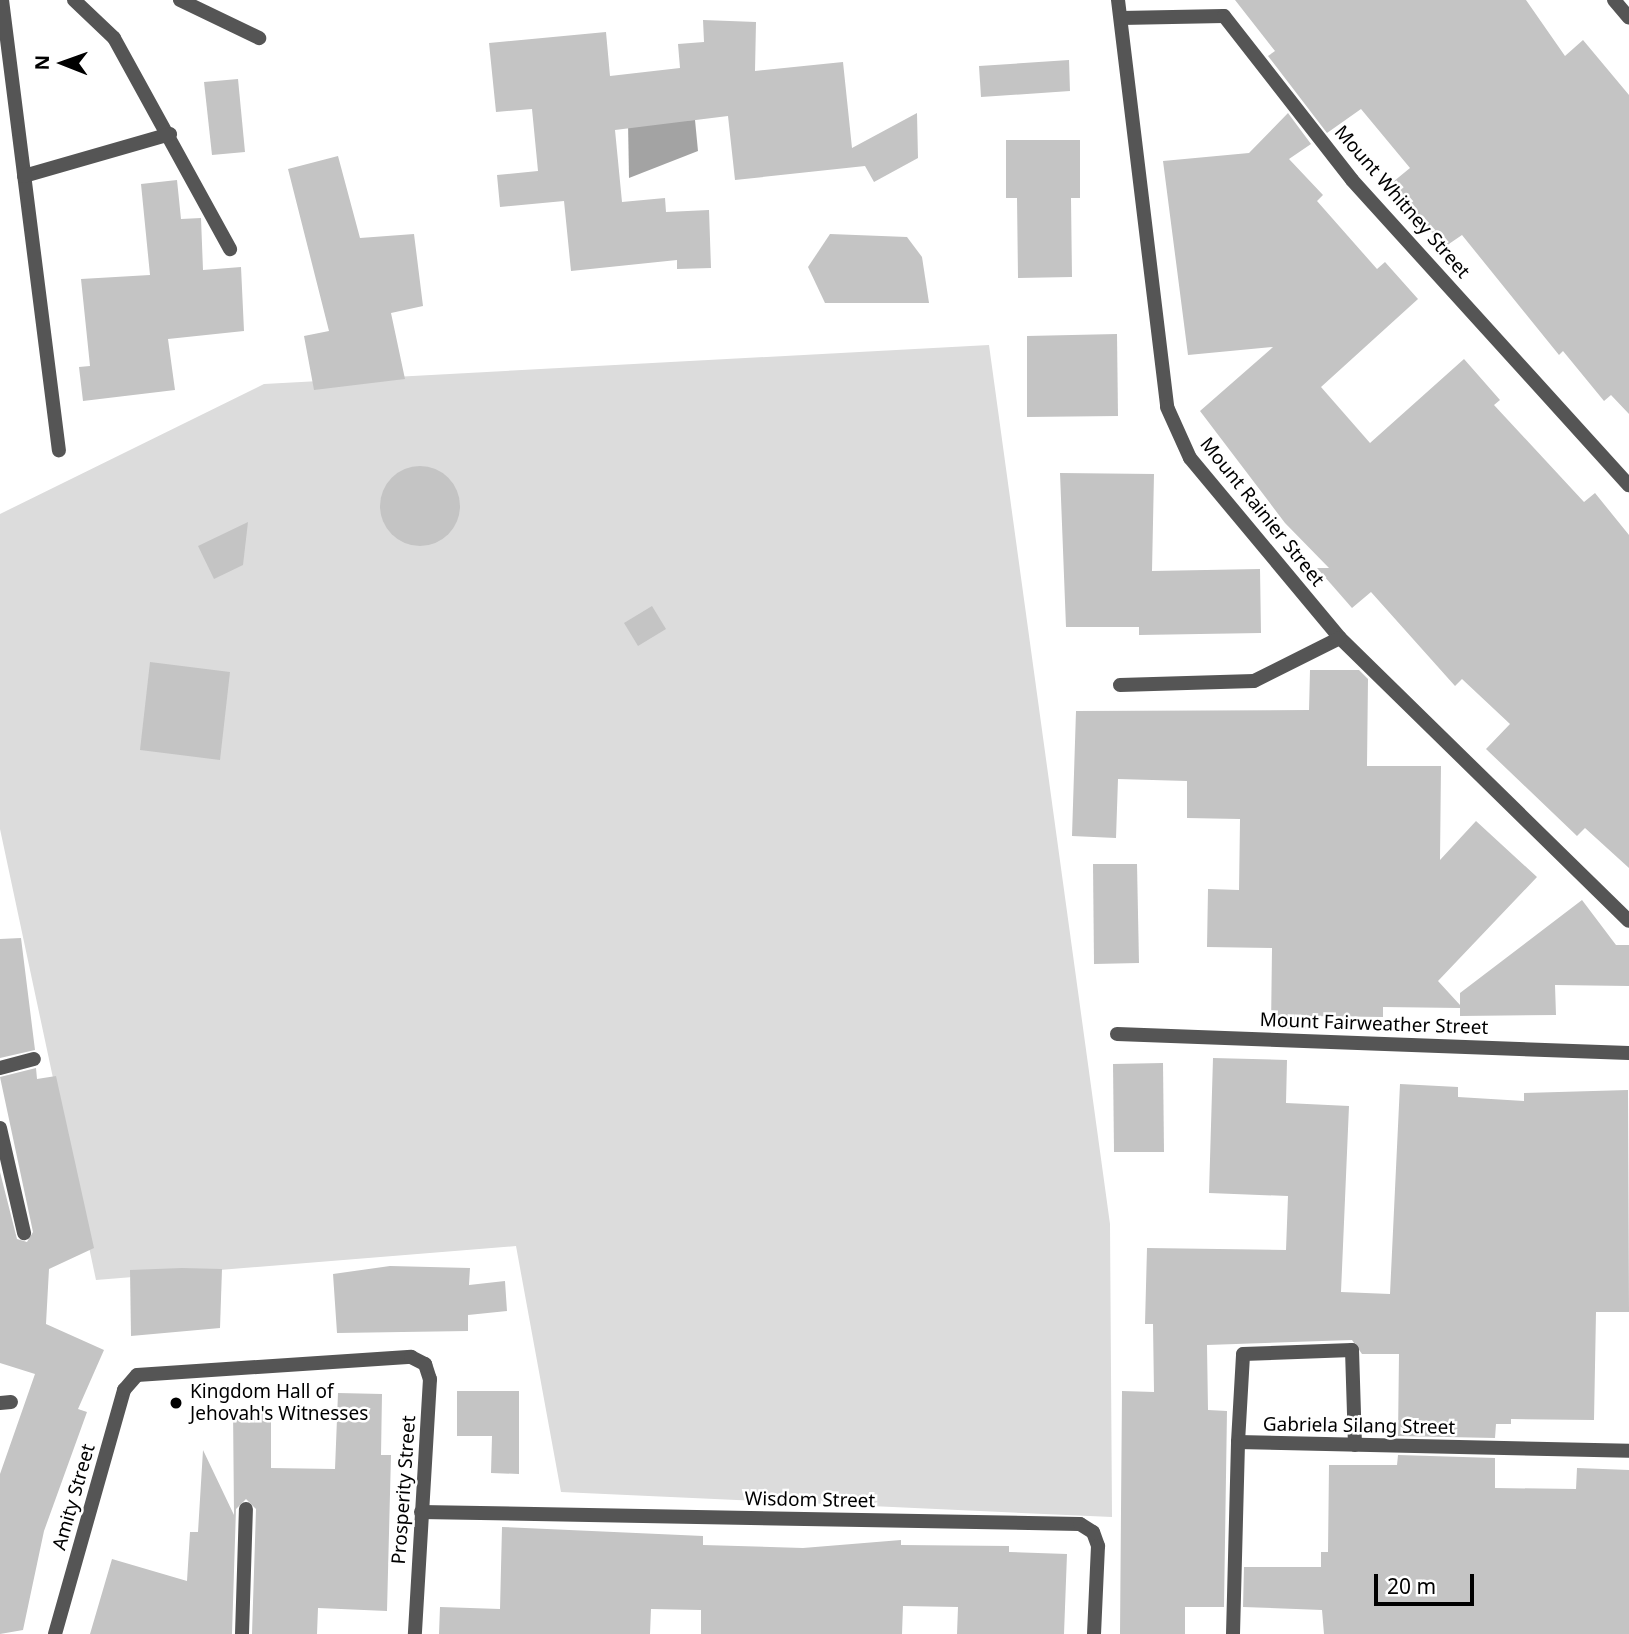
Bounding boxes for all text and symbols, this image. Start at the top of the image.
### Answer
north arrow [28,28,98,98]
text: N [29,55,55,71]
street label: Mount Whitney Street [1329,121,1475,283]
street label: Mount Rainier Street [1195,433,1329,591]
street label: Mount Fairweather Street [1259,1009,1489,1039]
place label: Kingdom Hall of Jehovah's Witnesses [190,1381,368,1425]
marker: Kingdom Hall of Jehovah's Witnesses [168,1395,184,1411]
street label: Gabriela Silang Street [1263,1413,1455,1439]
street label: Prosperity Street [387,1415,421,1565]
street label: Amity Street [48,1441,100,1553]
street label: Wisdom Street [745,1487,875,1513]
scale bar [1377,1560,1477,1604]
text: 20 m [1387,1572,1436,1600]

